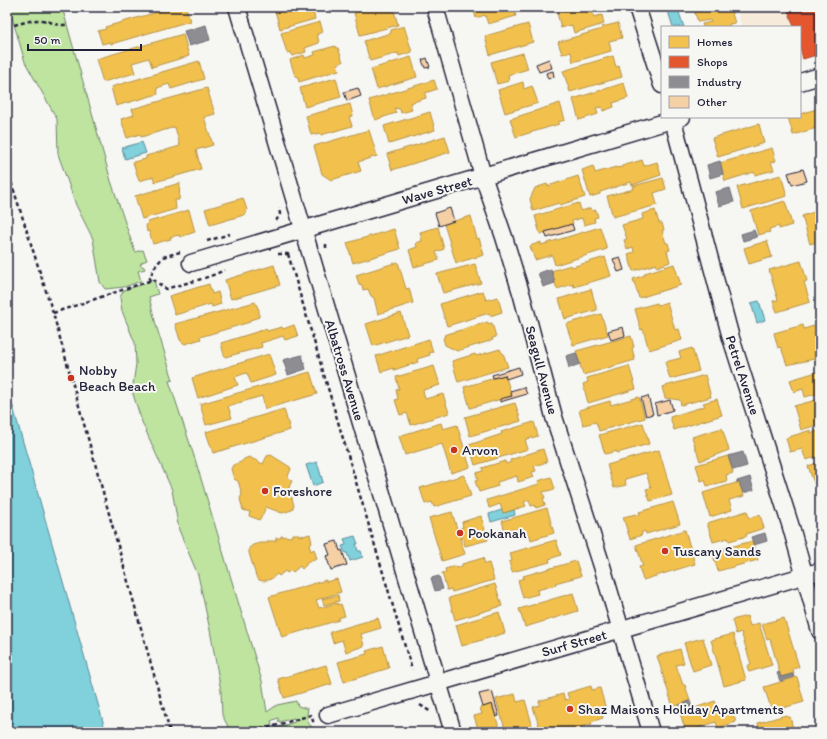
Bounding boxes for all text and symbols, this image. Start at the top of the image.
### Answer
scale bar [28,26,141,52]
legend [661,26,801,118]
text: 50 m [34,33,60,47]
text: Homes [697,35,733,49]
text: Shops [697,55,728,69]
text: Industry [697,75,742,89]
text: Other [697,95,727,109]
street label: Wave Street [400,172,474,209]
street label: Albatross Avenue [321,317,368,423]
street label: Seagull Avenue [521,324,562,417]
street label: Petrel Avenue [722,333,763,417]
place label: Nobby Beach Beach [79,362,156,395]
marker: Nobby Beach Beach [66,373,76,383]
place label: Arvon [462,442,498,459]
marker: Arvon [449,445,459,455]
place label: Foreshore [273,483,332,500]
marker: Foreshore [260,486,270,496]
place label: Pookanah [468,525,527,542]
marker: Pookanah [455,528,465,538]
place label: Tuscany Sands [673,543,761,560]
marker: Tuscany Sands [660,546,670,556]
street label: Surf Street [540,626,609,661]
place label: Shaz Maisons Holiday Apartments [578,701,784,718]
marker: Shaz Maisons Holiday Apartments [565,704,575,714]

